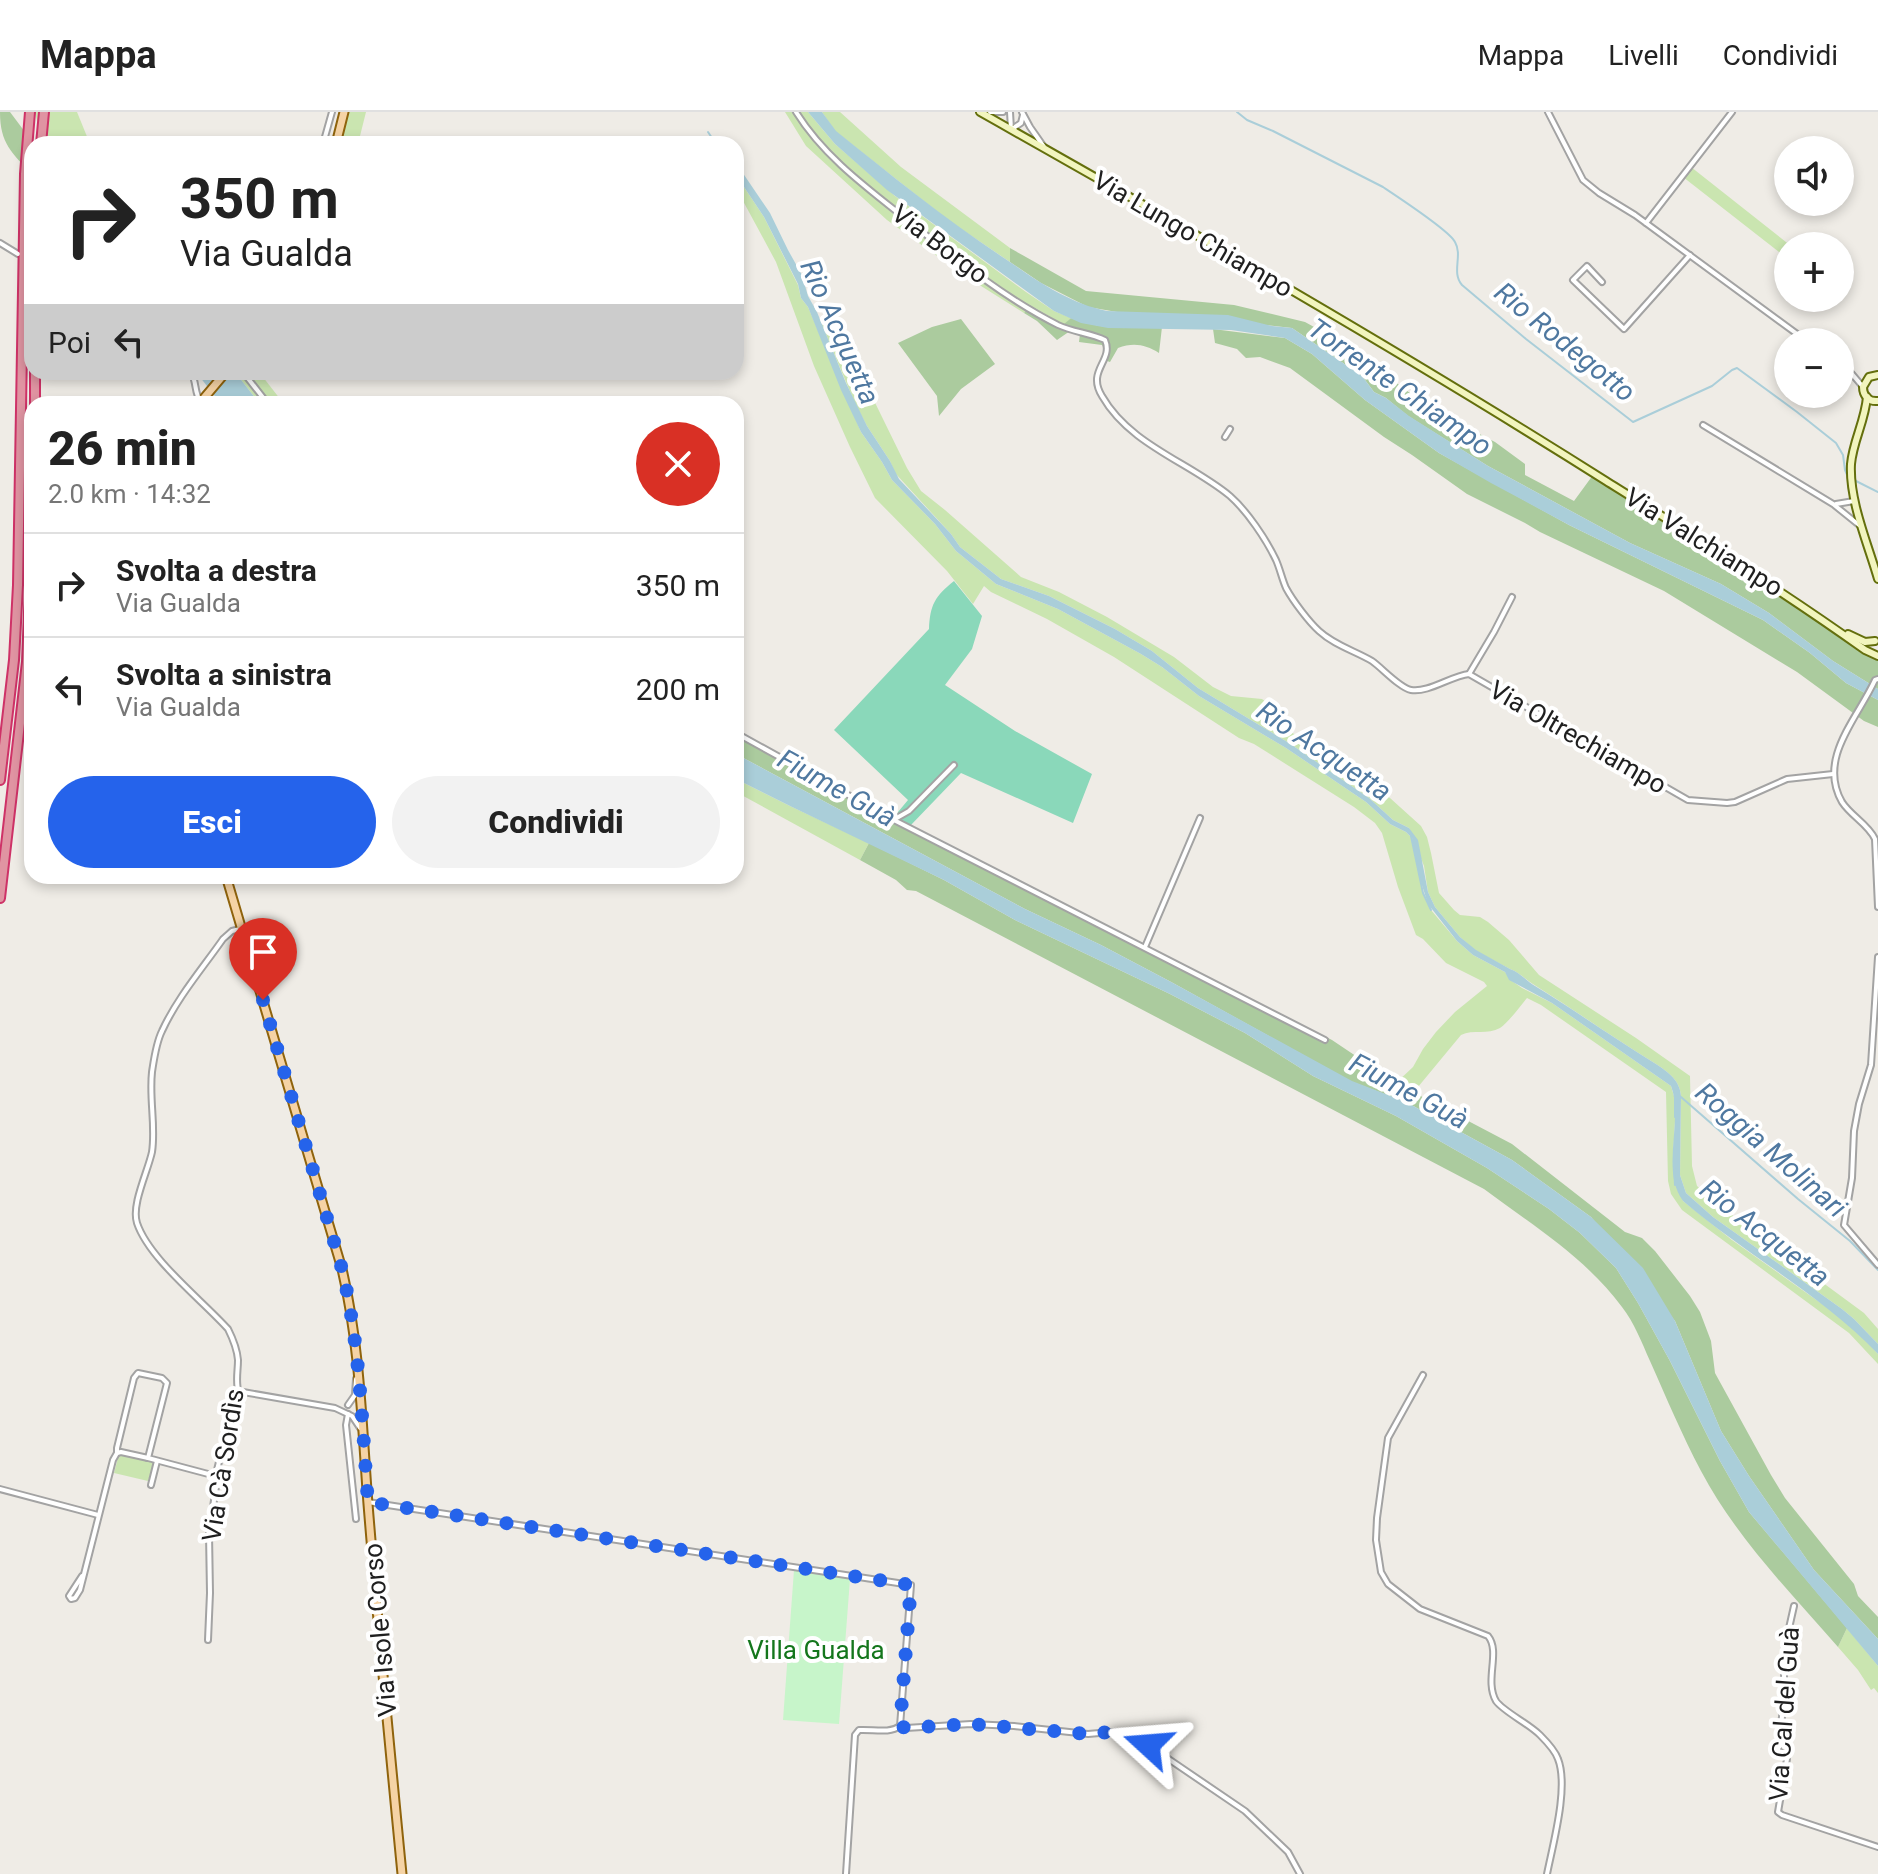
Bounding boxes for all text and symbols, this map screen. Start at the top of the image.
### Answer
text: Mappa [40,33,157,77]
text: Mappa [1478,39,1564,72]
text: Livelli [1608,39,1679,72]
text: Condividi [1723,39,1838,72]
map controls [1774,136,1854,408]
button: sound [1774,136,1854,216]
street label: Via Lungo Chiampo [1088,165,1298,303]
text: 350 m [180,166,339,232]
icon: right [48,168,152,272]
street label: Via Borgo [886,198,994,290]
button: + [1774,232,1854,312]
text: Via Gualda [180,233,353,275]
water label: Rio Acquetta [793,254,887,410]
water label: Rio Rodegotto [1488,275,1642,409]
water label: Torrente Chiampo [1302,311,1498,463]
icon: left [107,320,151,364]
text: Poi [48,325,91,360]
button: − [1774,328,1854,408]
text: 26 min [48,420,197,477]
button: close [636,422,720,506]
text: 2.0 km · 14:32 [48,479,211,509]
street label: Via Valchiampo [1620,481,1788,603]
text: Svolta a destra [116,553,317,588]
icon: right [48,563,92,607]
text: 350 m [636,568,720,603]
text: Via Gualda [116,588,241,618]
text: Svolta a sinistra [116,657,332,692]
icon: left [48,667,92,711]
text: 200 m [636,672,720,707]
street label: Via Oltrechiampo [1484,674,1672,800]
text: Via Gualda [116,692,241,722]
water label: Rio Acquetta [1251,694,1397,808]
water label: Fiume Guà [772,742,902,834]
button: Esci [48,776,376,868]
button: Condividi [392,776,720,868]
pin [229,918,297,1000]
icon: arrive [241,930,285,974]
water label: Fiume Guà [1344,1046,1474,1136]
water label: Roggia Molinari [1689,1076,1853,1225]
water label: Rio Acquetta [1694,1172,1836,1294]
street label: Via Cà Sordìs [196,1386,250,1544]
street label: Via Isole Corso [357,1542,403,1718]
street label: Via Cal del Guà [1763,1626,1805,1802]
park label: Villa Gualda [747,1635,885,1665]
position arrow [1106,1703,1190,1787]

